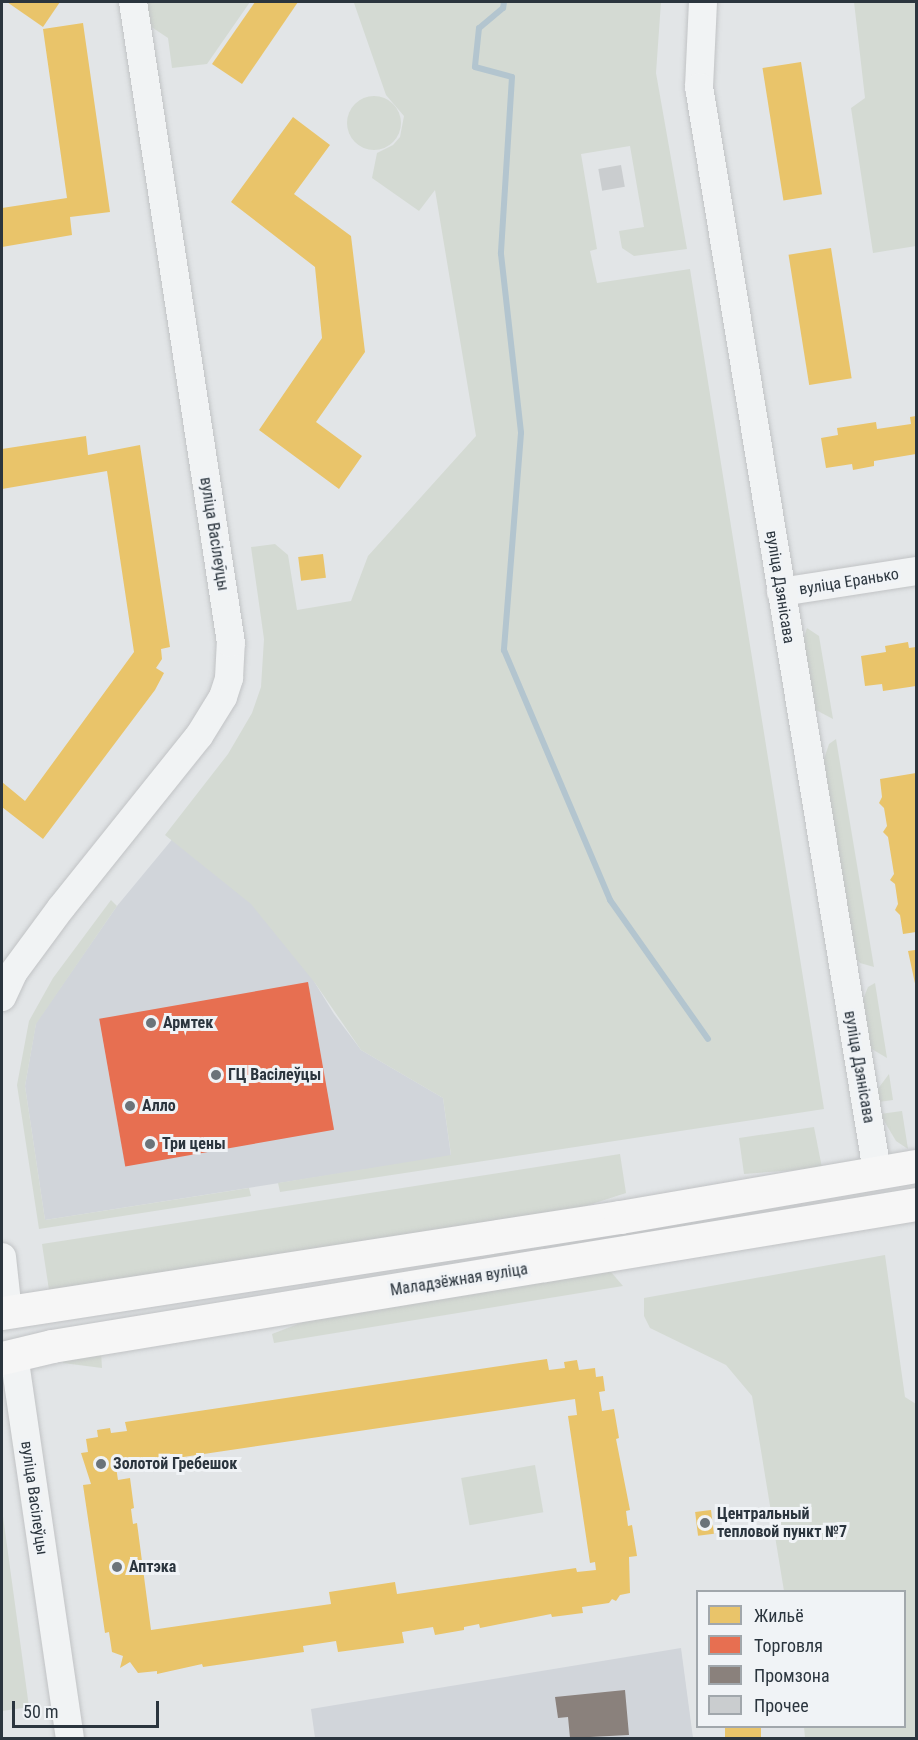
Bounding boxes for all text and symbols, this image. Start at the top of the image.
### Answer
street label: вуліца Васілеўцы [196,476,232,592]
street label: вуліца Дзянісава [762,529,798,645]
street label: вуліца Еранько [798,565,900,599]
street label: вуліца Дзянісава [840,1009,878,1125]
place label: Армтек [163,1013,213,1033]
marker: Армтек [144,1016,158,1030]
place label: ГЦ Васілеўцы [228,1065,321,1085]
marker: ГЦ Васілеўцы [209,1068,223,1082]
place label: Алло [142,1096,176,1116]
marker: Алло [123,1099,137,1113]
place label: Три цены [162,1134,226,1154]
marker: Три цены [143,1137,157,1151]
street label: Маладзёжная вуліца [389,1260,529,1300]
street label: вуліца Васілеўцы [17,1440,51,1556]
place label: Золотой Гребешок [113,1454,237,1474]
marker: Золотой Гребешок [94,1457,108,1471]
place label: Центральный тепловой пункт №7 [717,1504,847,1542]
marker: Центральный тепловой пункт №7 [698,1516,712,1530]
place label: Аптэка [129,1557,176,1577]
marker: Аптэка [110,1560,124,1574]
legend [696,1590,906,1728]
text: Жильё [754,1605,804,1626]
text: Торговля [754,1635,823,1656]
text: Промзона [754,1665,830,1686]
scale bar [15,1689,162,1727]
text: Прочее [754,1695,809,1716]
text: 50 m [23,1701,58,1722]

